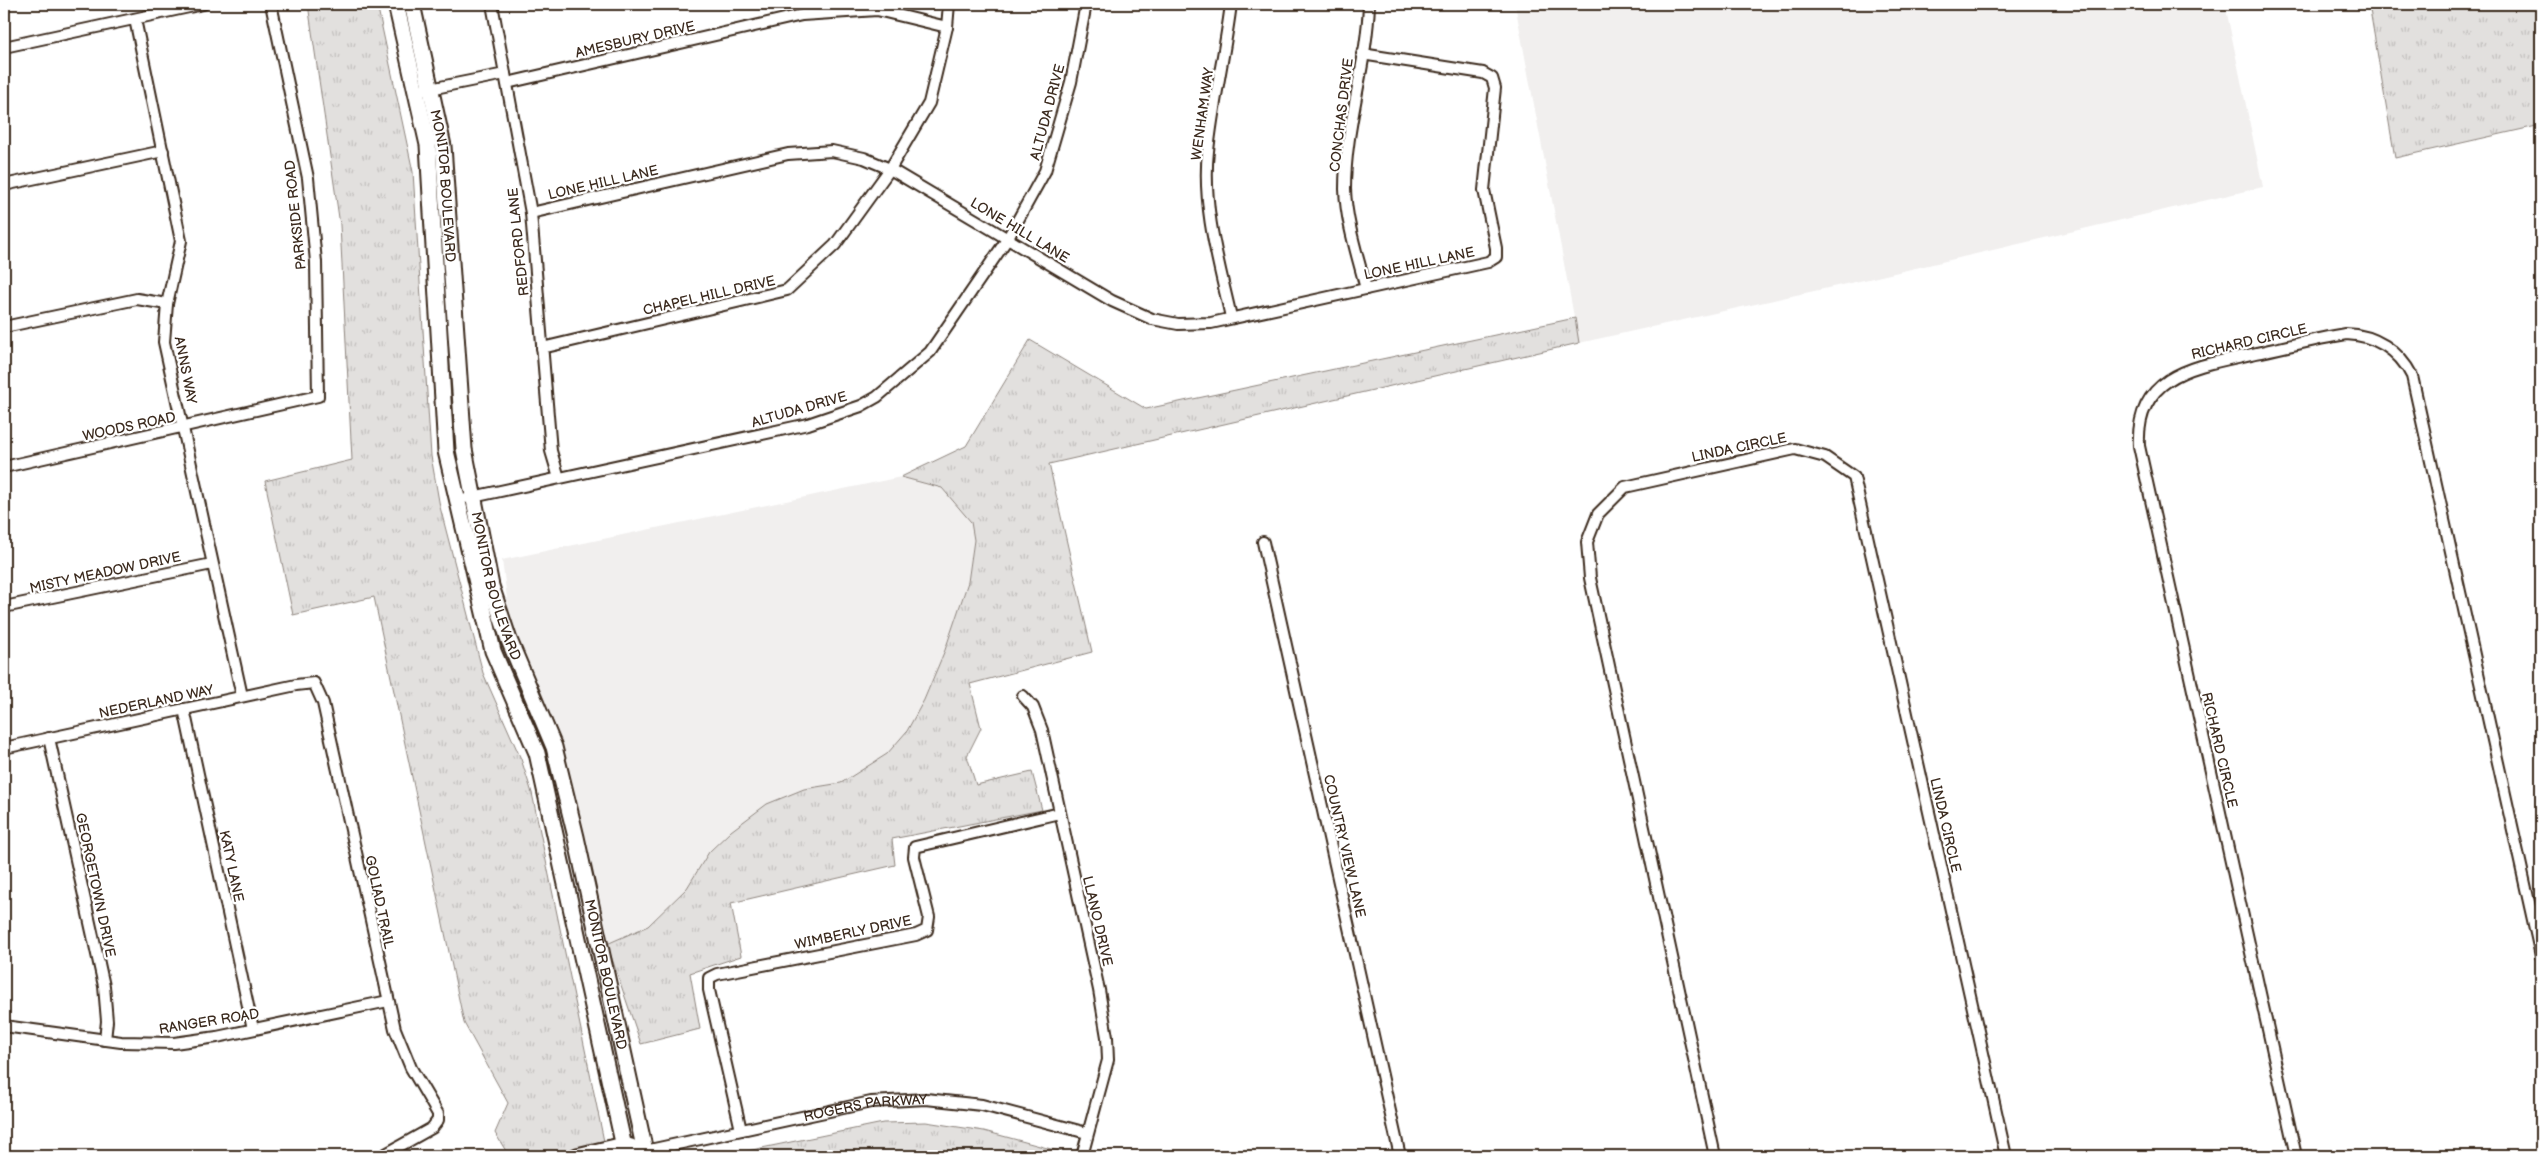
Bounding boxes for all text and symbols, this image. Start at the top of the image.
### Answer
street label: AMESBURY DRIVE [574,17,697,62]
street label: CONCHAS DRIVE [1326,57,1357,173]
street label: ALTUDA DRIVE [1027,62,1068,162]
street label: WENHAM WAY [1188,66,1218,162]
street label: MONITOR BOULEVARD [426,108,459,263]
street label: PARKSIDE ROAD [281,159,310,271]
street label: LONE HILL LANE [546,162,660,203]
street label: REDFORD LANE [504,187,533,297]
street label: LONE HILL LANE [967,194,1072,267]
street label: LONE HILL LANE [1362,243,1476,284]
street label: CHAPEL HILL DRIVE [641,272,777,319]
street label: RICHARD CIRCLE [2189,320,2309,363]
street label: ANNS WAY [171,335,201,406]
street label: ALTUDA DRIVE [749,388,849,431]
street label: WOODS ROAD [81,408,177,445]
street label: LINDA CIRCLE [1690,429,1788,466]
street label: MONITOR BOULEVARD [468,510,525,663]
street label: MISTY MEADOW DRIVE [28,548,182,597]
street label: NEDERLAND WAY [97,681,216,722]
street label: RICHARD CIRCLE [2198,690,2241,810]
street label: COUNTRY VIEW LANE [1320,773,1369,919]
street label: LINDA CIRCLE [1926,776,1965,874]
street label: GEORGETOWN DRIVE [72,811,119,959]
street label: KATY LANE [216,829,247,904]
street label: GOLIAD TRAIL [361,854,398,950]
street label: LLANO DRIVE [1079,874,1116,968]
street label: MONITOR BOULEVARD [581,898,630,1051]
street label: WIMBERLY DRIVE [793,912,913,953]
street label: RANGER ROAD [158,1005,261,1038]
street label: ROGERS PARKWAY [802,1091,928,1125]

